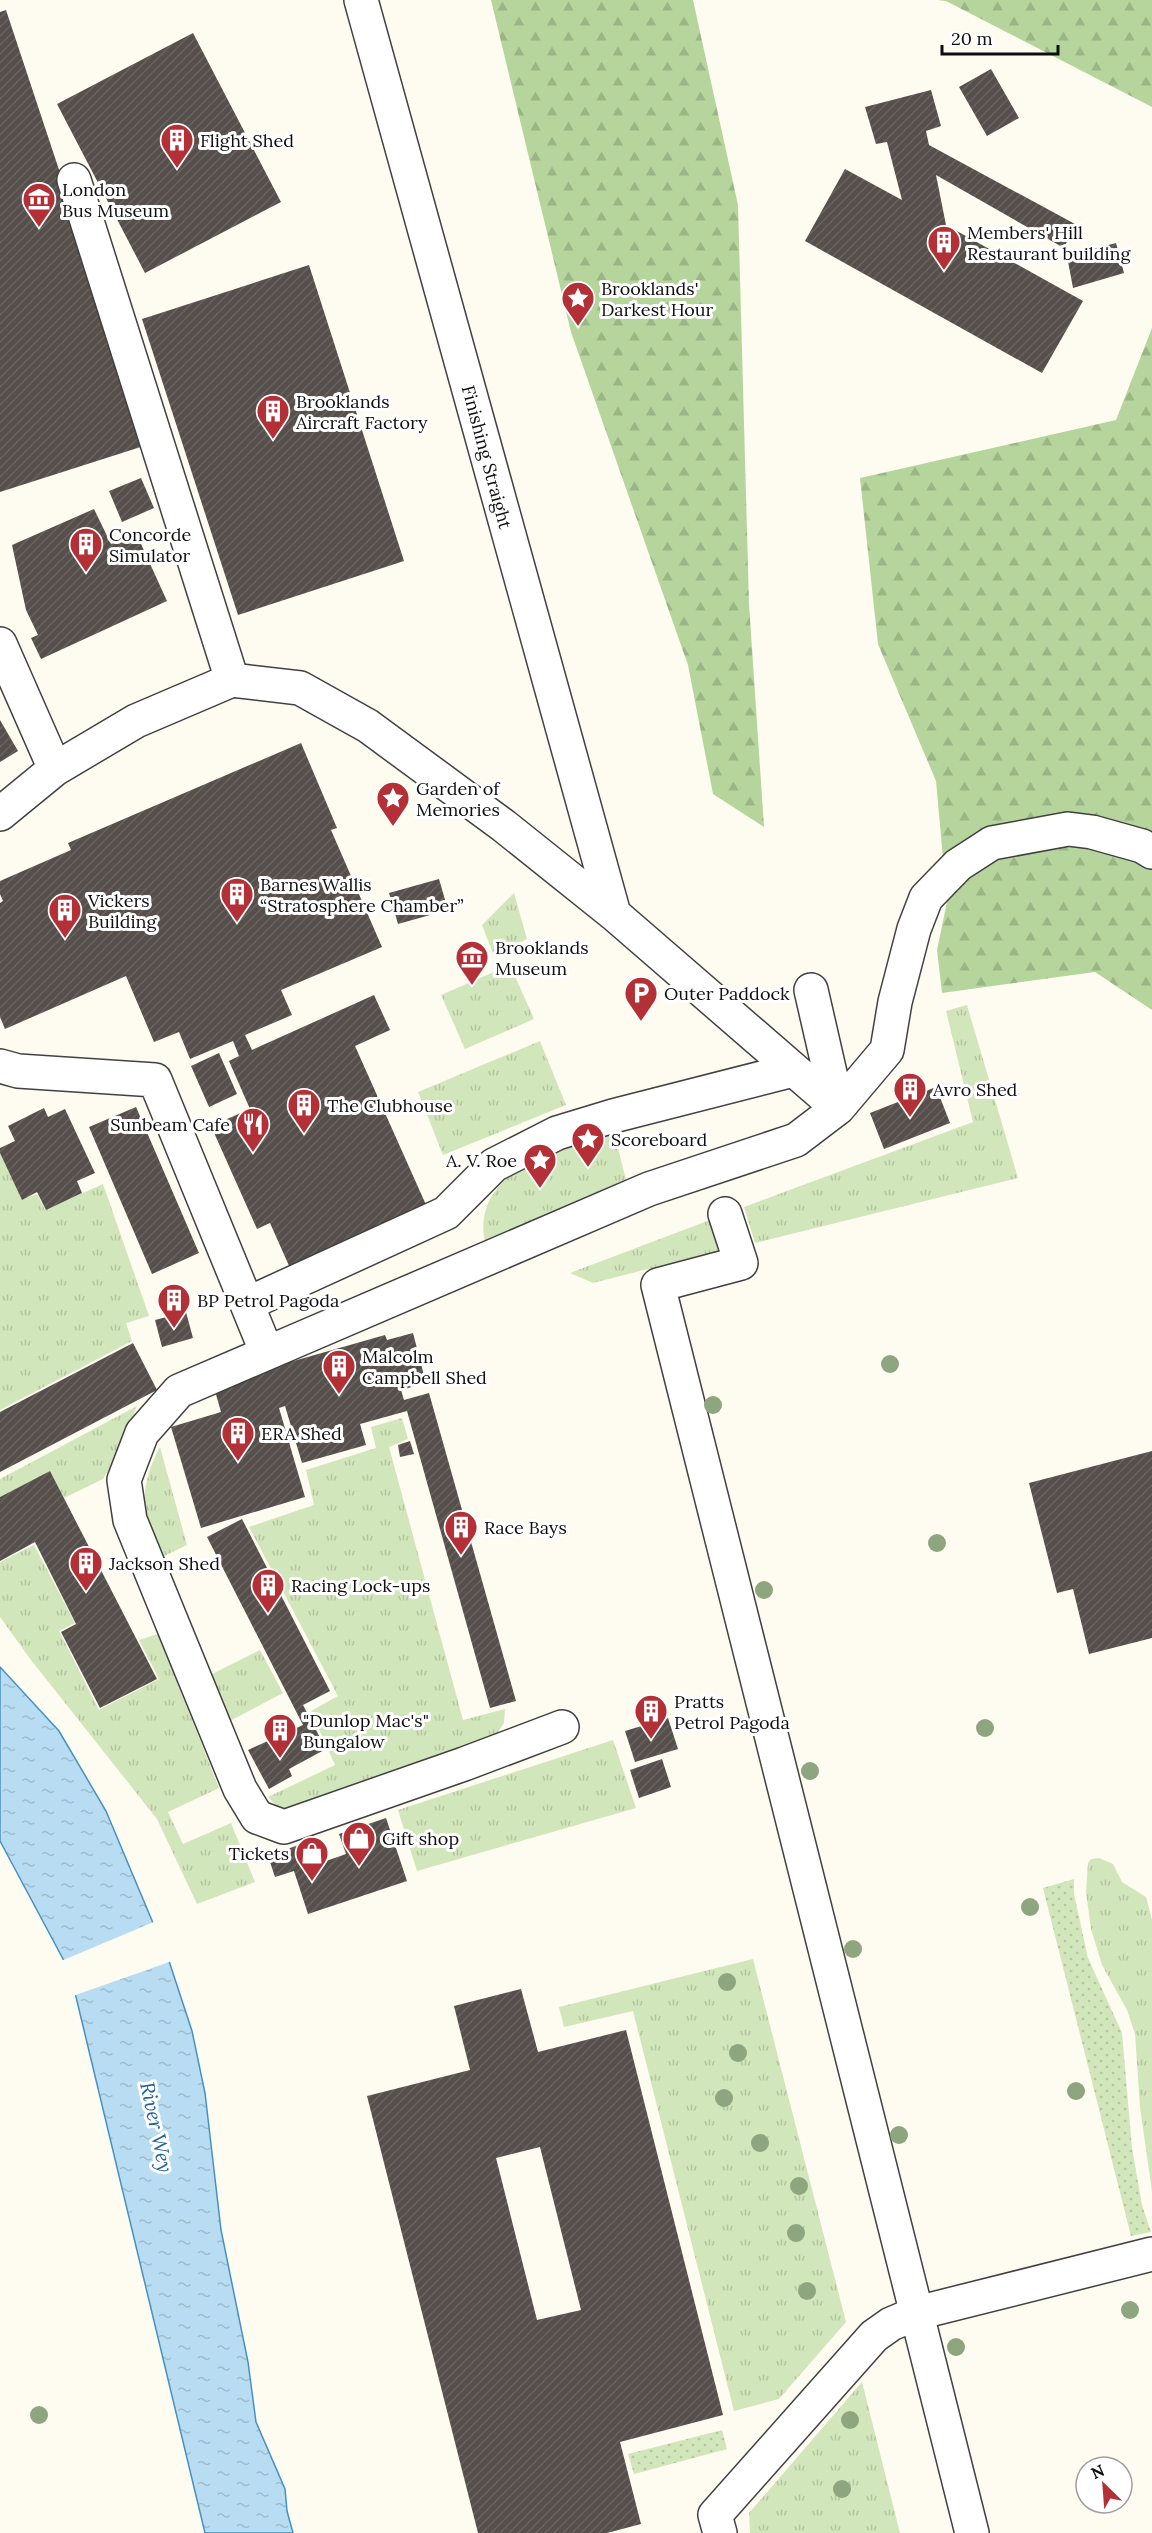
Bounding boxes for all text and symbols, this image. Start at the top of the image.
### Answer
scale bar [942,18,1058,56]
text: 20 m [951,27,993,50]
building icon: Flight Shed [159,122,195,169]
place label: Flight Shed [200,129,294,152]
place label: London Bus Museum [62,178,169,222]
museum icon: London Bus Museum [21,181,57,228]
place label: Members' Hill Restaurant building [967,221,1132,265]
building icon: Members' Hill Restaurant building [926,224,962,271]
place label: Brooklands' Darkest Hour [601,277,714,321]
place icon: Brooklands' Darkest Hour [560,280,596,327]
street label: Finishing Straight [457,383,517,531]
place label: Brooklands Aircraft Factory [295,390,428,434]
building icon: Brooklands Aircraft Factory [255,393,291,440]
place label: Concorde Simulator [109,523,191,567]
building icon: Concorde Simulator [68,526,104,573]
place label: Garden of Memories [416,777,501,821]
place icon: Garden of Memories [375,780,411,827]
place label: Barnes Wallis “Stratosphere Chamber” [260,873,463,917]
building icon: Barnes Wallis “Stratosphere Chamber” [219,876,255,923]
place label: Vickers Building [87,889,158,933]
building icon: Vickers Building [47,892,83,939]
place label: Brooklands Museum [495,936,589,980]
museum icon: Brooklands Museum [454,939,490,986]
parking icon: Outer Paddock [623,975,659,1022]
place label: Outer Paddock [664,982,790,1005]
building icon: Avro Shed [892,1071,928,1118]
place label: Avro Shed [932,1078,1018,1101]
building icon: The Clubhouse [286,1087,322,1134]
place label: The Clubhouse [327,1094,453,1117]
restaurant icon: Sunbeam Cafe [235,1106,271,1153]
place label: Sunbeam Cafe [110,1113,230,1136]
place icon: Scoreboard [570,1121,606,1168]
place label: Scoreboard [611,1128,708,1151]
place icon: A. V. Roe [522,1142,558,1189]
place label: A. V. Roe [445,1149,517,1172]
building icon: BP Petrol Pagoda [156,1282,192,1329]
place label: BP Petrol Pagoda [197,1289,339,1312]
place label: Malcolm Campbell Shed [362,1345,487,1389]
building icon: Malcolm Campbell Shed [321,1348,357,1395]
building icon: ERA Shed [220,1415,256,1462]
place label: ERA Shed [261,1422,342,1445]
building icon: Race Bays [443,1509,479,1556]
place label: Race Bays [484,1516,567,1539]
building icon: Jackson Shed [68,1545,104,1592]
place label: Jackson Shed [108,1552,220,1575]
building icon: Racing Lock-ups [250,1567,286,1614]
place label: Racing Lock-ups [291,1574,430,1597]
place label: Pratts Petrol Pagoda [674,1690,790,1734]
building icon: Pratts Petrol Pagoda [633,1693,669,1740]
place label: "Dunlop Mac's" Bungalow [303,1709,429,1753]
building icon: "Dunlop Mac's" Bungalow [262,1712,298,1759]
shop icon: Gift shop [341,1820,377,1867]
place label: Gift shop [382,1827,459,1850]
shop icon: Tickets [294,1835,330,1882]
place label: Tickets [228,1842,289,1865]
water label: River Wey [135,2079,179,2175]
north arrow [1074,2455,1134,2515]
text: N [1088,2460,1107,2483]

